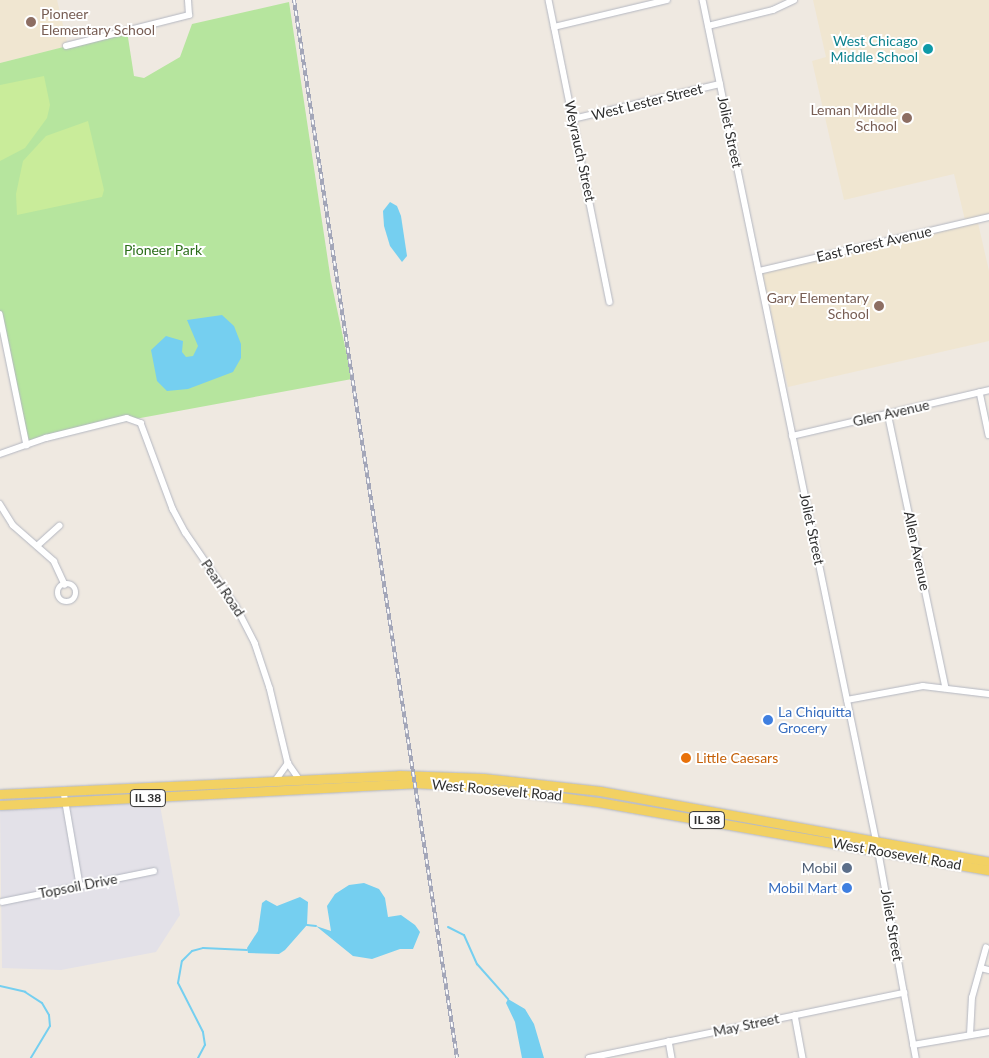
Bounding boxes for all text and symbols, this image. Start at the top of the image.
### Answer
place label: Pioneer Elementary School [41,6,155,38]
marker: Pioneer Elementary School [25,16,37,28]
place label: West Chicago Middle School [831,33,918,65]
marker: West Chicago Middle School [922,43,934,55]
street label: West Lester Street [590,80,704,124]
street label: Joliet Street [714,95,746,169]
street label: Weyrauch Street [561,99,599,203]
place label: Leman Middle School [810,102,897,134]
marker: Leman Middle School [901,112,913,124]
street label: East Forest Avenue [815,223,933,265]
park label: Pioneer Park [124,242,202,258]
place label: Gary Elementary School [766,290,869,322]
marker: Gary Elementary School [873,300,885,312]
street label: Glen Avenue [851,396,931,430]
street label: Joliet Street [796,492,828,566]
street label: Allen Avenue [900,510,934,592]
street label: Pearl Road [198,556,248,620]
place label: La Chiquitta Grocery [778,704,852,736]
marker: La Chiquitta Grocery [762,714,774,726]
place label: Little Caesars [696,750,778,766]
marker: Little Caesars [680,752,692,764]
street label: West Roosevelt Road [431,776,563,804]
road number: IL 38 [129,788,167,808]
road number: IL 38 [688,810,726,830]
street label: West Roosevelt Road [831,834,963,874]
place label: Mobil [802,860,837,876]
marker: Mobil [841,862,853,874]
street label: Topsoil Drive [37,870,119,902]
place label: Mobil Mart [768,880,837,896]
marker: Mobil Mart [841,882,853,894]
street label: Joliet Street [877,888,907,962]
street label: May Street [711,1010,781,1040]

